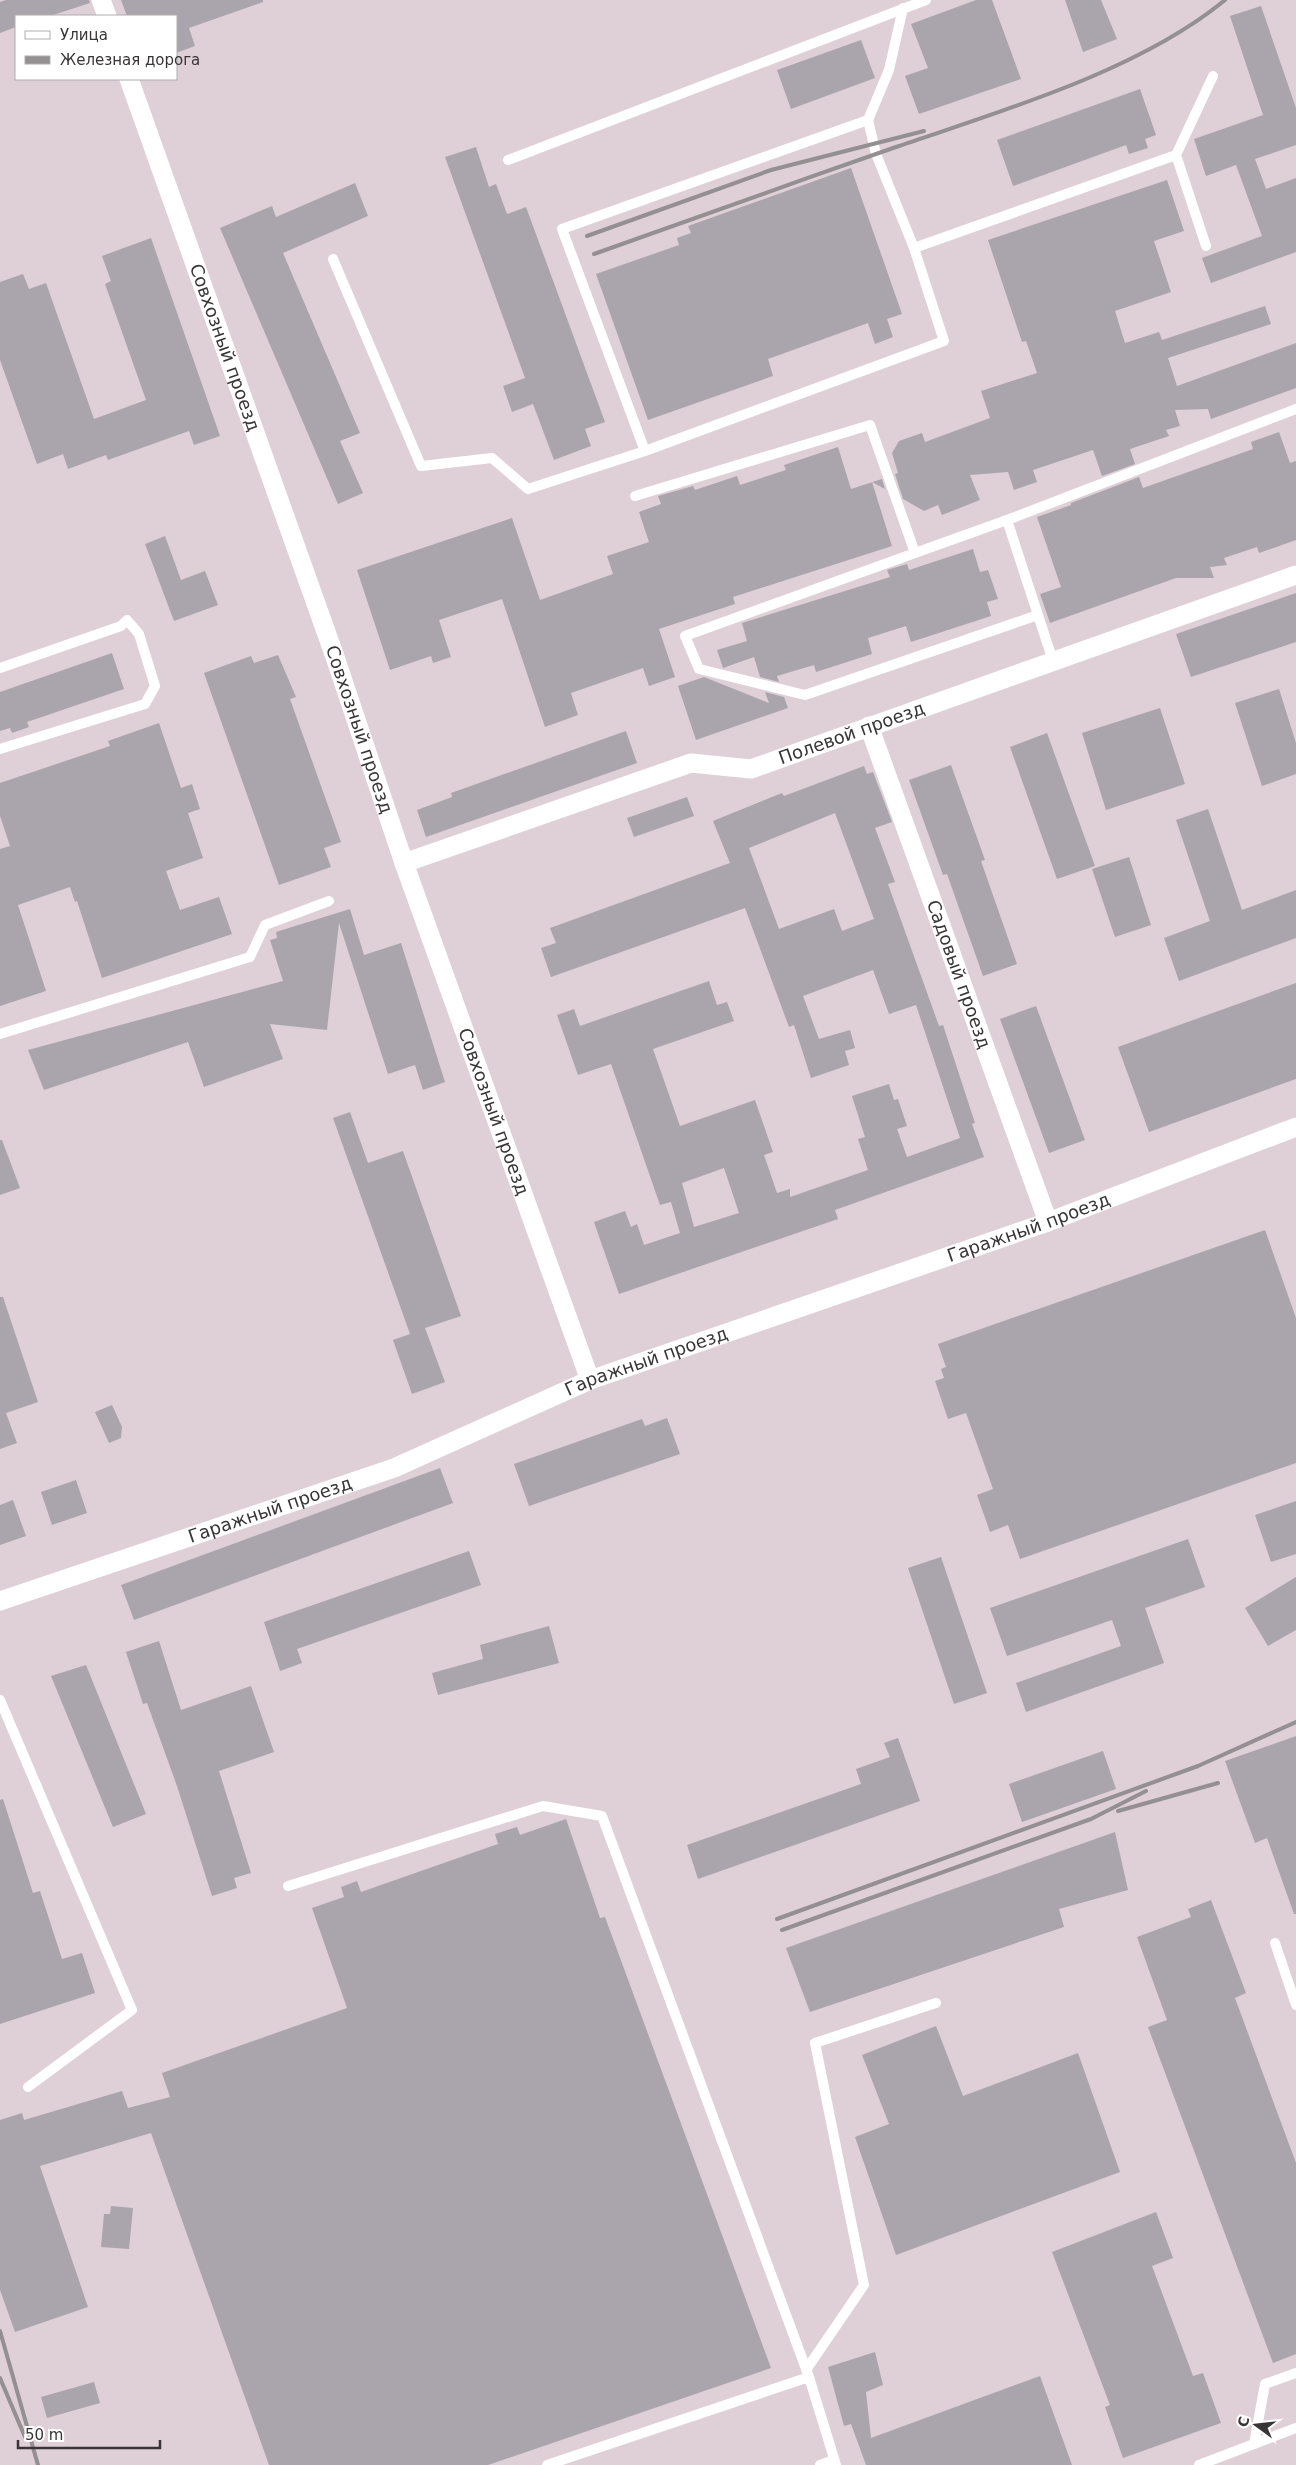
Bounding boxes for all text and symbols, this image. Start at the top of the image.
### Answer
legend [15,15,178,80]
text: Улица [60,26,108,44]
text: Железная дорога [60,51,200,69]
street label: Совхозный проезд [186,261,265,434]
street label: Совхозный проезд [322,642,398,816]
street label: Полевой проезд [776,697,927,768]
street label: Садовый проезд [923,897,996,1051]
street label: Совхозный проезд [454,1025,534,1198]
street label: Гаражный проезд [944,1188,1113,1266]
street label: Гаражный проезд [561,1322,730,1400]
street label: Гаражный проезд [185,1472,354,1547]
north arrow [1231,2400,1281,2450]
text: С [1234,2415,1253,2429]
scale bar [18,2418,160,2450]
text: 50 m [25,2426,63,2444]

